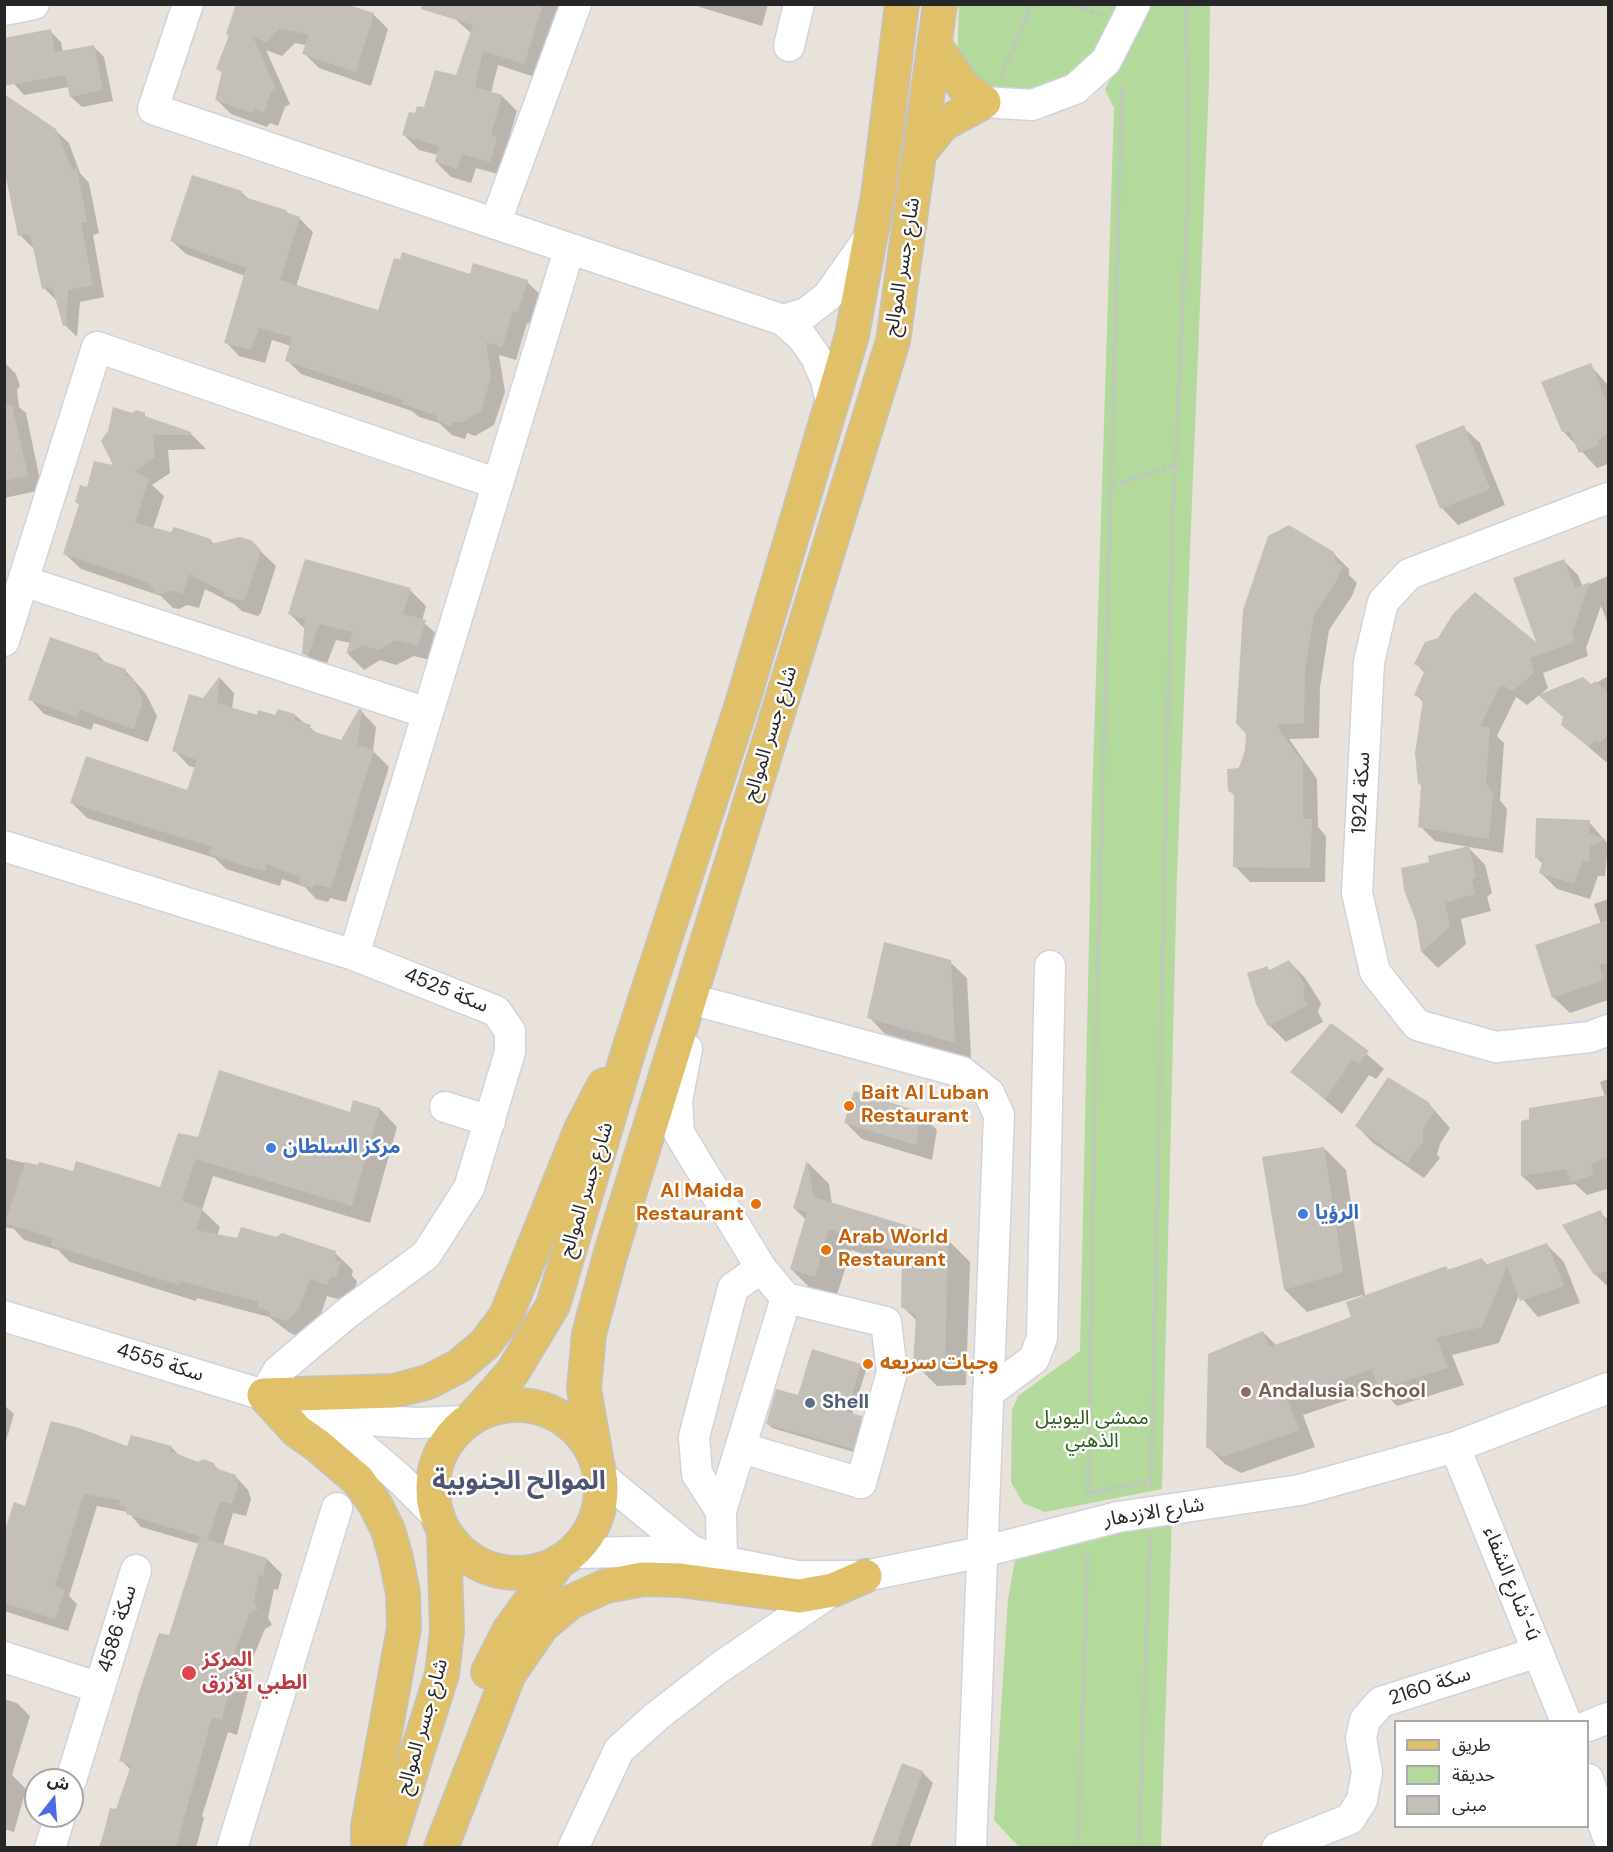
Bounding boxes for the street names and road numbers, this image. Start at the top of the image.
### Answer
street label: شارع جسر الموالح [880,196,926,338]
street label: شارع جسر الموالح [739,663,803,805]
street label: سكة 1924 [1348,751,1376,835]
street label: سكة 4525 [400,963,492,1019]
street label: شارع جسر الموالح [555,1119,619,1261]
street label: سكة 4555 [114,1338,206,1388]
street label: شارع الازدهار [1102,1493,1206,1533]
street label: شارع الشفاء'-ú [1477,1524,1545,1644]
street label: سكة 4586 [93,1582,143,1676]
street label: شارع جسر الموالح [392,1656,454,1798]
street label: سكة 2160 [1386,1662,1474,1712]

